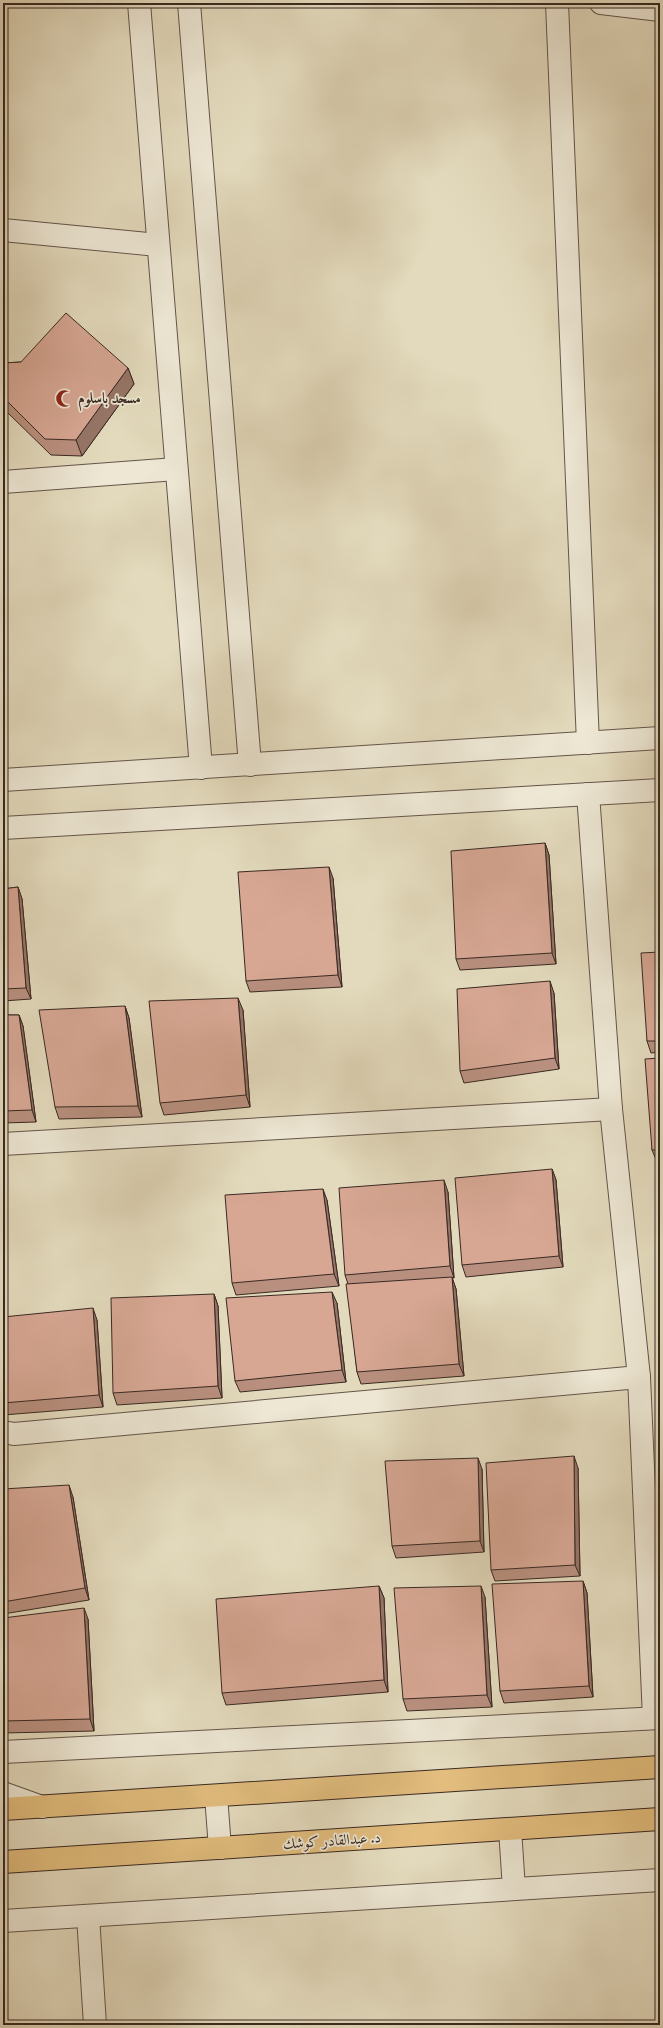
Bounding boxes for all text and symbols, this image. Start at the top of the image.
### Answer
mosque icon: مسجد باسلوم [55,388,75,408]
place label: مسجد باسلوم [78,389,141,411]
street label: د. عبدالقادر كوشك [282,1828,382,1854]

